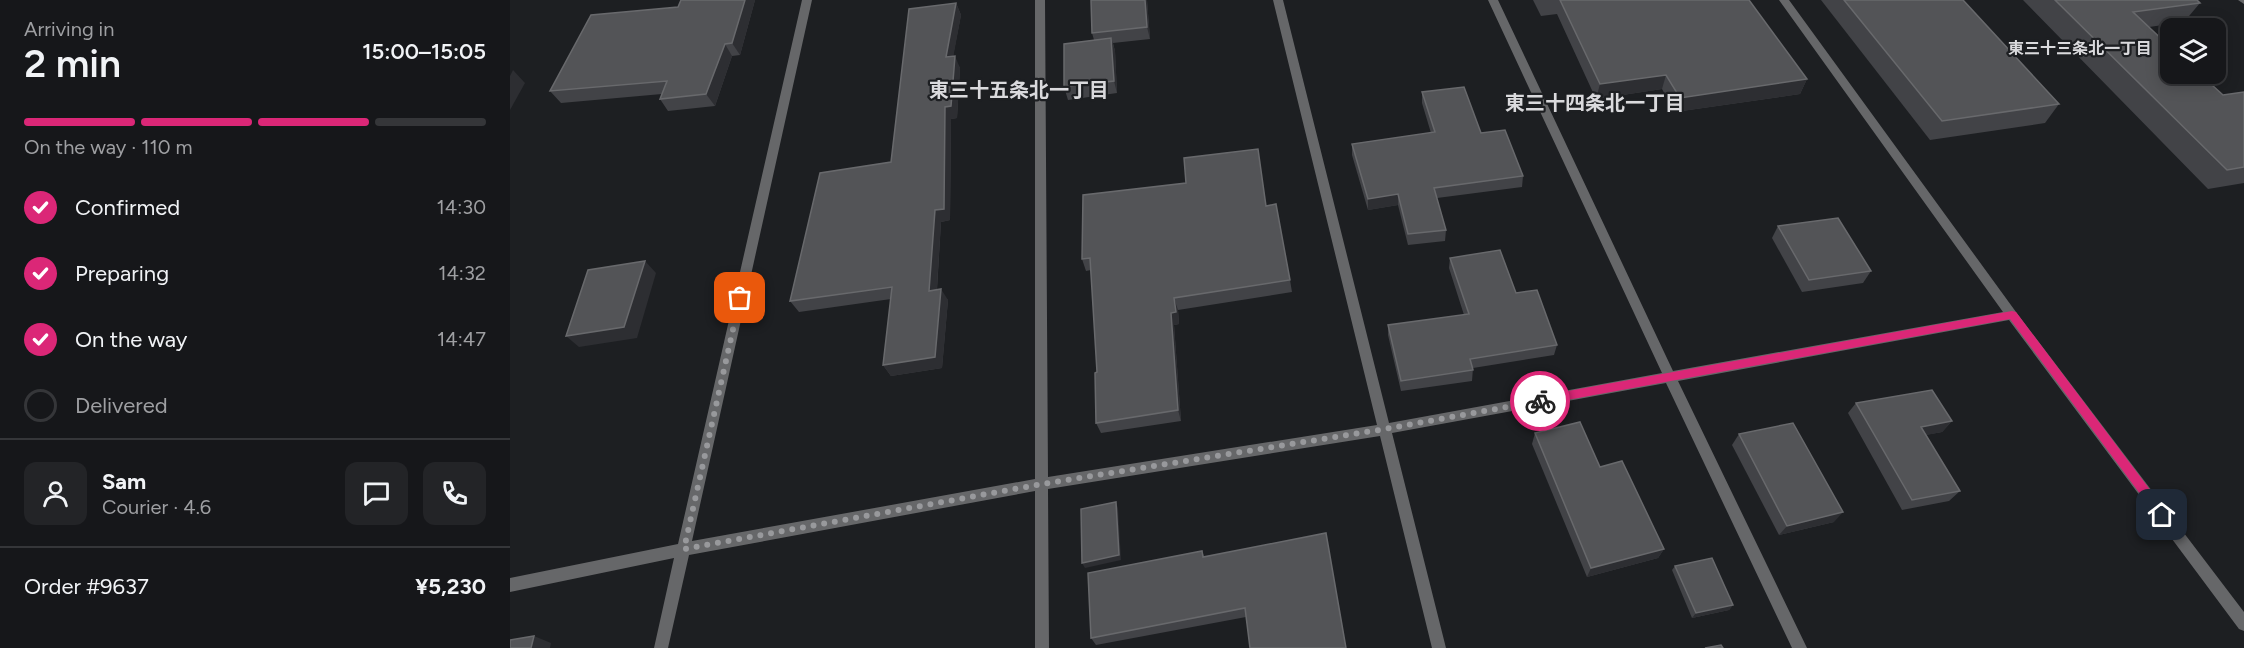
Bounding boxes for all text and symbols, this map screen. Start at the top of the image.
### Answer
text: Arriving in [24,17,114,41]
map controls [2160,18,2226,84]
button: layers [2160,18,2226,84]
text: 15:00–15:05 [362,38,486,65]
district label: 東三十三条北一丁目 [2008,39,2152,58]
text: 2 min [24,40,121,87]
district label: 東三十五条北一丁目 [929,78,1109,102]
district label: 東三十四条北一丁目 [1505,91,1685,115]
text: On the way · 110 m [24,135,192,159]
icon: check [24,191,57,224]
text: Confirmed [75,194,180,221]
text: 14:30 [437,195,486,219]
icon: check [24,257,57,290]
text: Preparing [75,260,169,287]
text: 14:32 [438,261,486,285]
pin [714,272,765,323]
icon: bag [723,281,756,314]
icon: check [24,323,57,356]
text: On the way [75,326,187,353]
text: 14:47 [437,327,486,351]
courier [1510,371,1570,431]
icon: bike [1524,385,1557,418]
text: Delivered [75,392,168,419]
button: person [24,462,87,525]
button: chat [345,462,408,525]
button: phone [423,462,486,525]
text: Sam [102,468,146,495]
pin [2136,489,2187,540]
text: Courier · 4.6 [102,495,211,519]
icon: home [2145,498,2178,531]
text: Order #9637 [24,573,149,600]
text: ¥5,230 [415,573,486,600]

